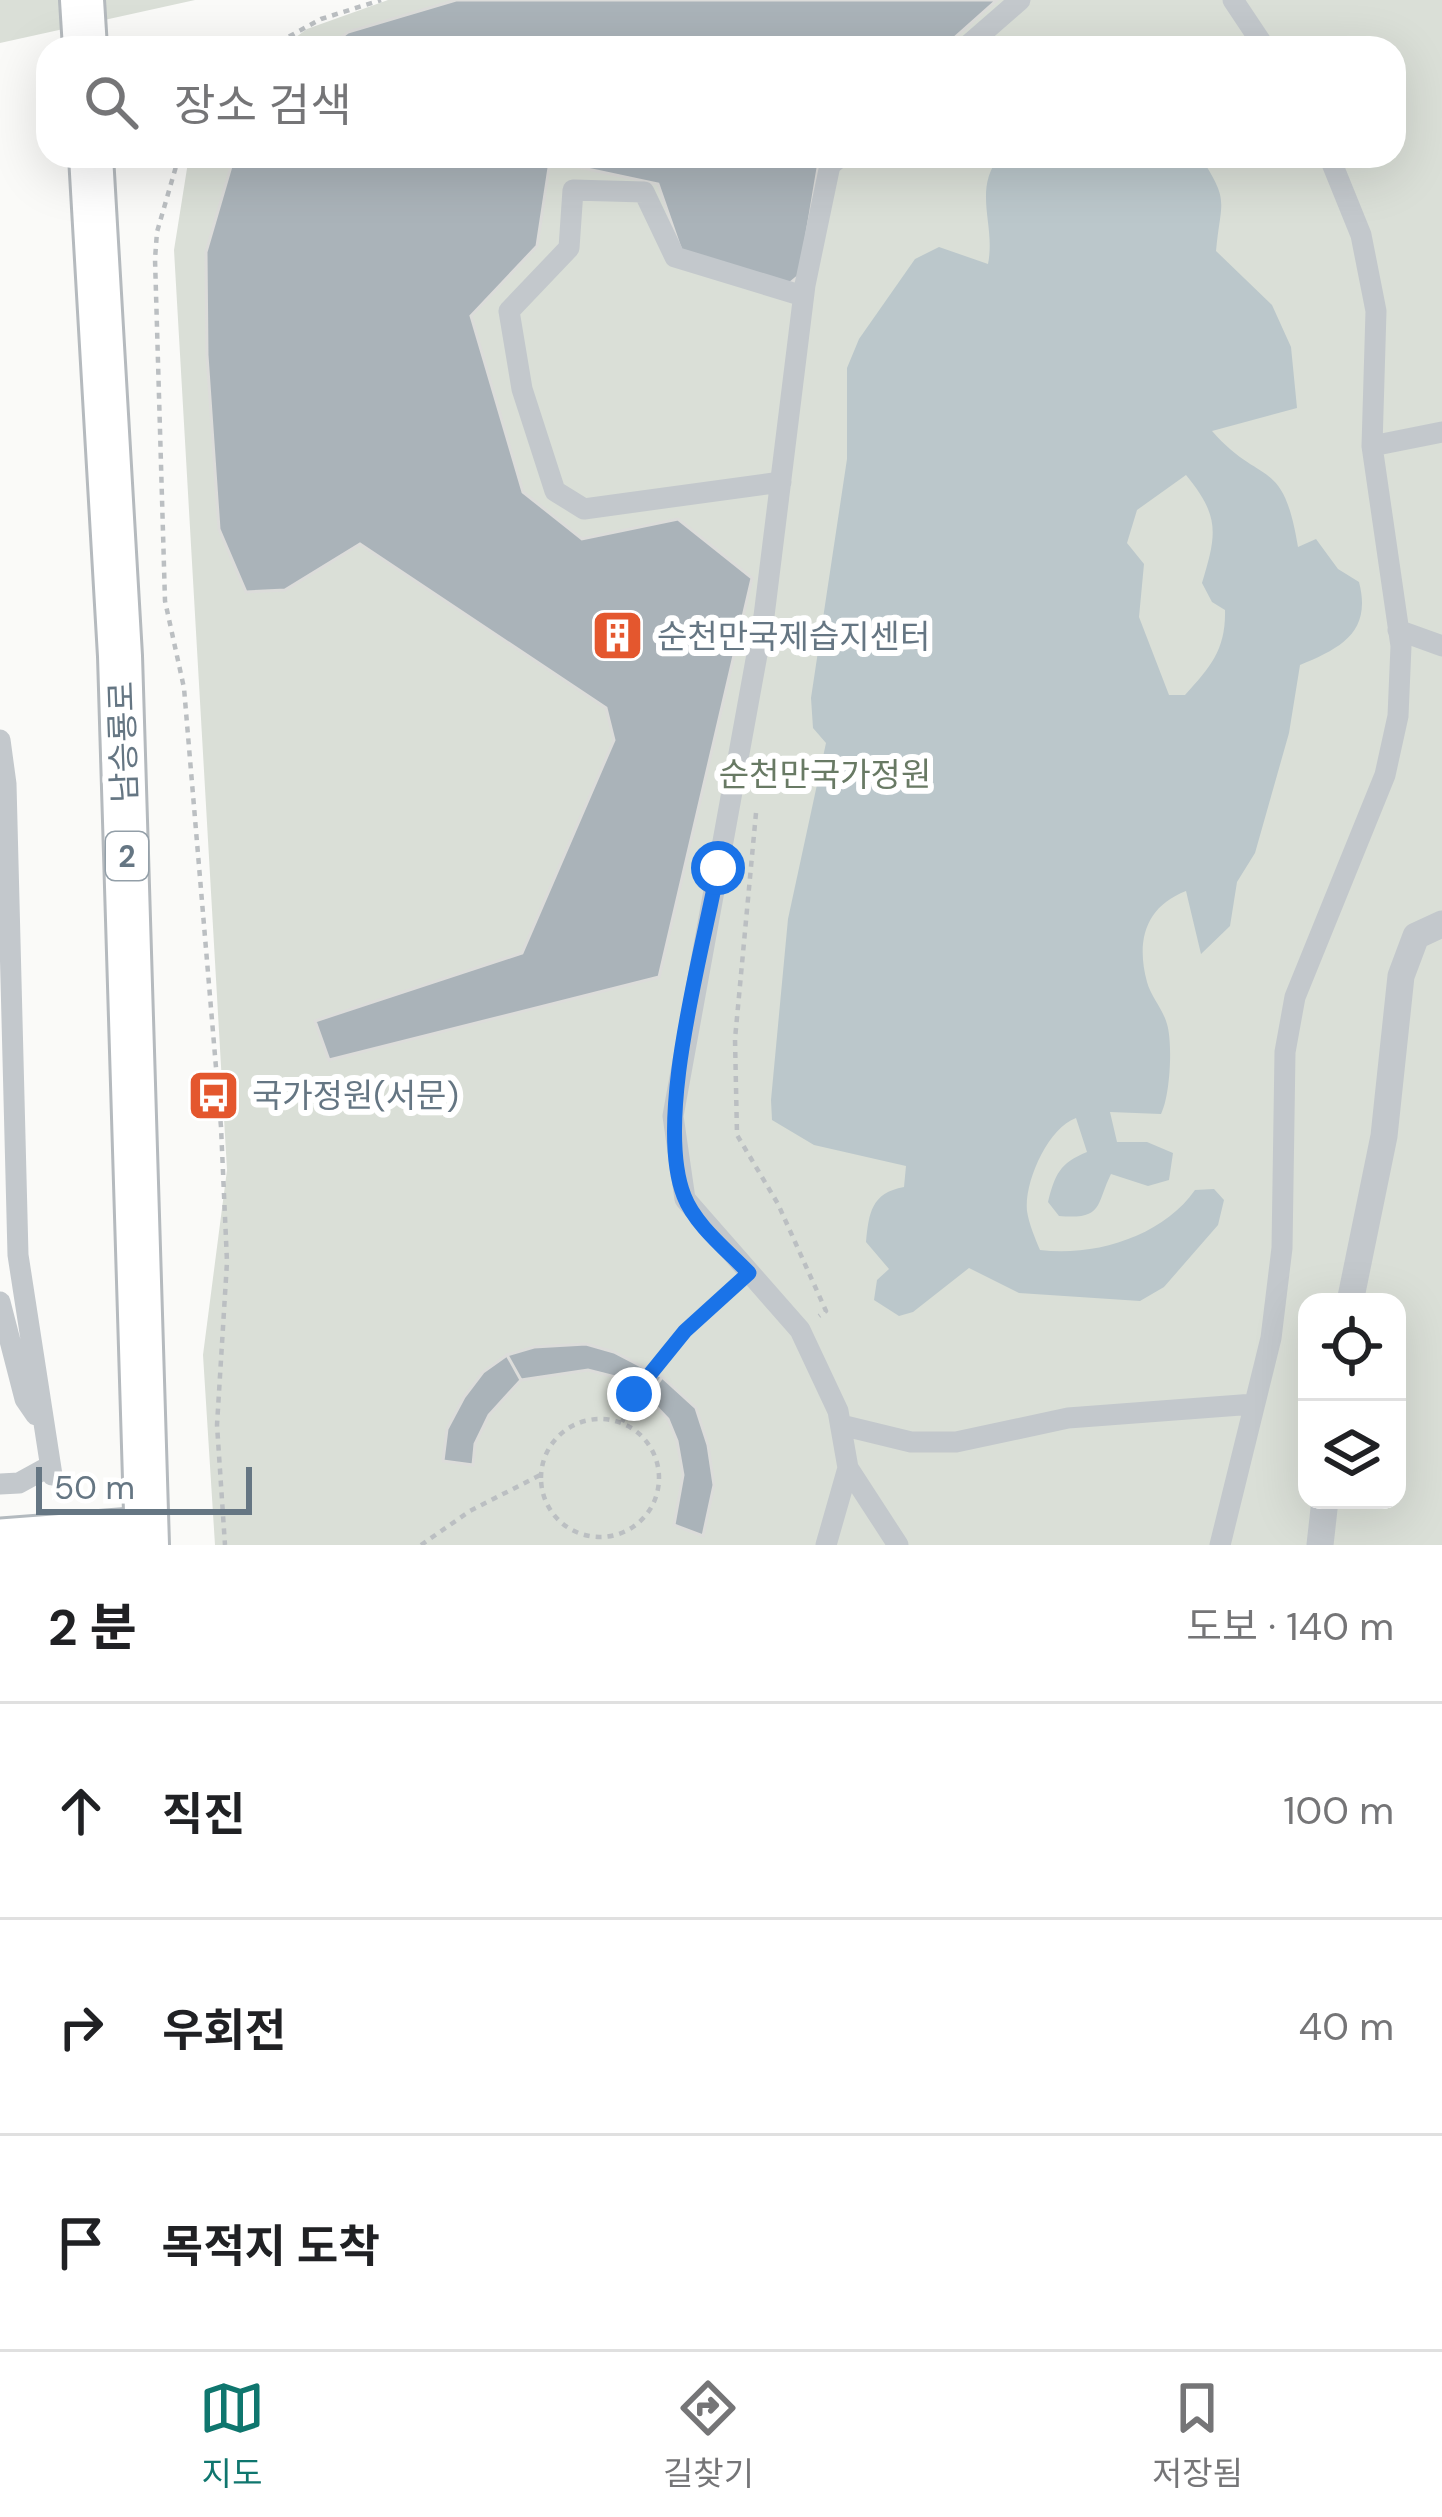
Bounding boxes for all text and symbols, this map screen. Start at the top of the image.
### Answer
search box [36,36,1406,168]
icon: search [78,69,144,135]
text: 장소 검색 [174,76,352,135]
building icon: 순천만국제습지센터 [590,608,646,664]
place label: 순천만국제습지센터 [657,615,930,658]
street label: 남승룡로 [99,681,147,803]
park label: 순천만국가정원 [719,753,931,796]
road number: 2 [106,832,148,880]
route start [691,841,745,895]
bus stop icon: 국가정원(서문) [185,1067,241,1123]
place label: 국가정원(서문) [252,1074,459,1117]
map controls [1298,1293,1406,1509]
button: locate [1298,1293,1406,1401]
route end [607,1367,661,1421]
button: layers [1298,1401,1406,1509]
scale bar [36,1461,252,1514]
text: 50 m [54,1466,135,1509]
text: 2 분 [48,1594,136,1661]
text: 도보 · 140 m [1186,1601,1394,1652]
icon: ahead [48,1778,114,1844]
text: 직진 [162,1785,245,1844]
text: 100 m [1283,1785,1394,1836]
icon: right [48,1994,114,2060]
text: 우회전 [162,2001,286,2060]
text: 40 m [1299,2001,1394,2052]
icon: arrive [48,2210,114,2276]
text: 목적지 도착 [162,2217,380,2276]
tab: 지도 [199,2375,265,2495]
tab: 길찾기 [663,2375,754,2495]
tab: 저장됨 [1152,2375,1243,2495]

